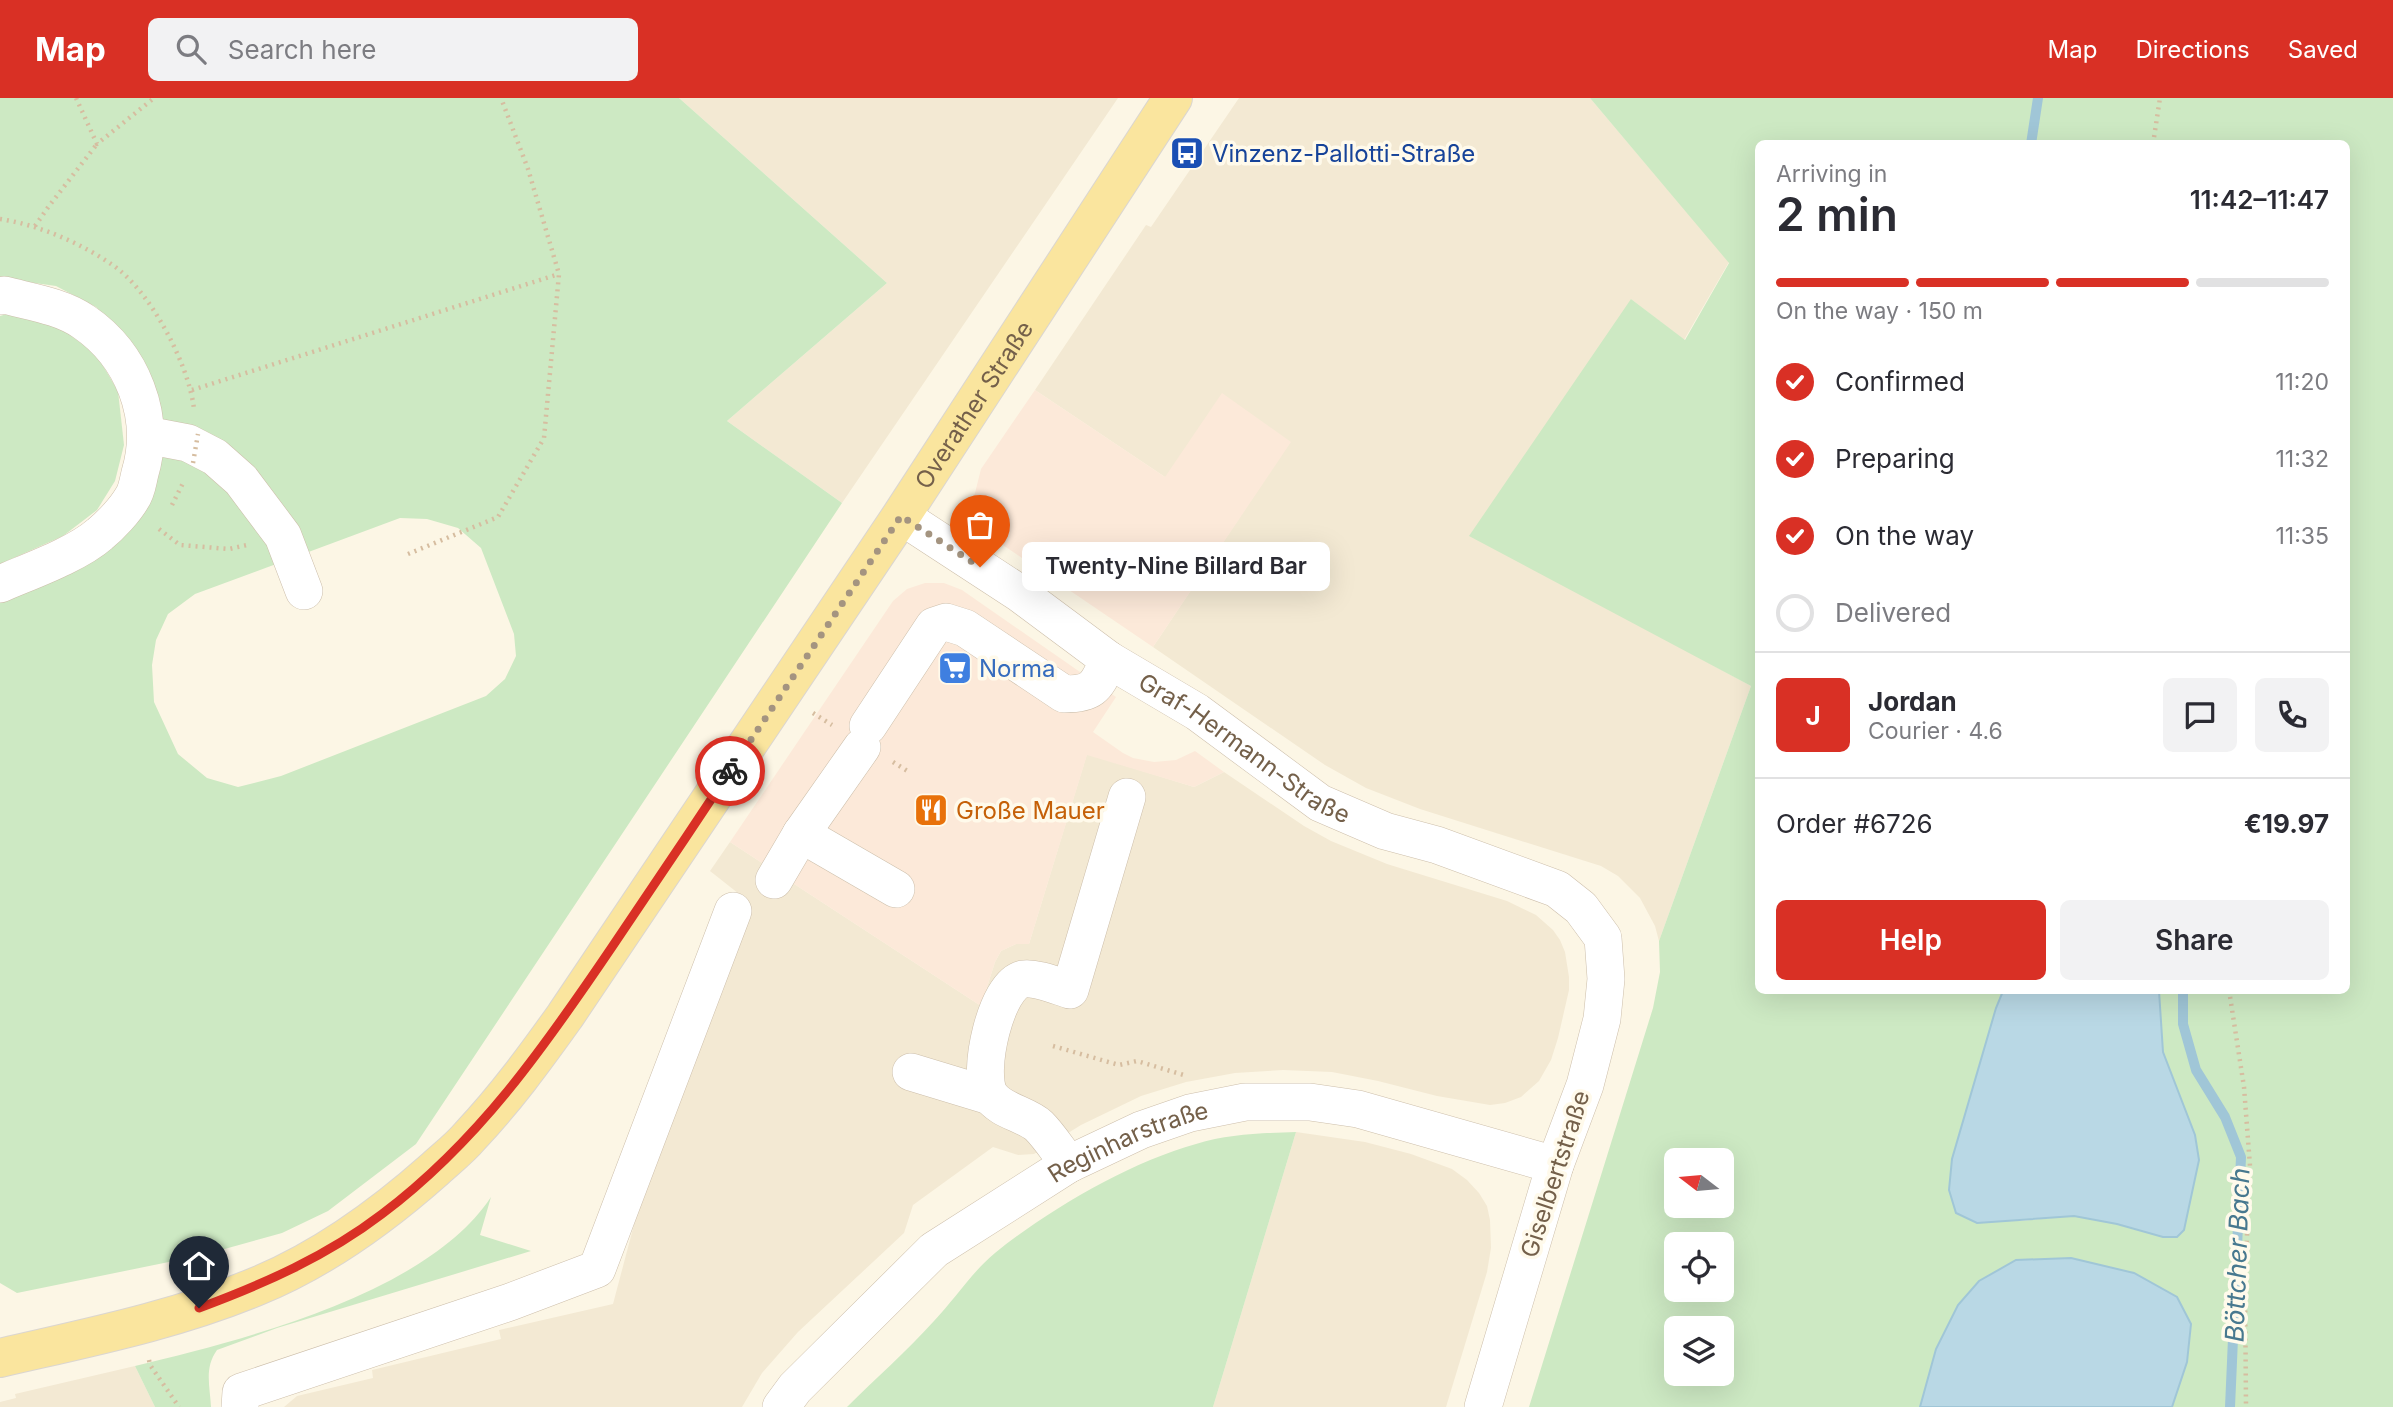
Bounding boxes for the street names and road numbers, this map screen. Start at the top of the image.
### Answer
street label: Overather Straße [908,315,1039,494]
street label: Graf-Hermann-Straße [1134,666,1355,829]
street label: Giselbertstraße [1514,1087,1596,1261]
street label: Reginharstraße [1042,1095,1211,1188]

